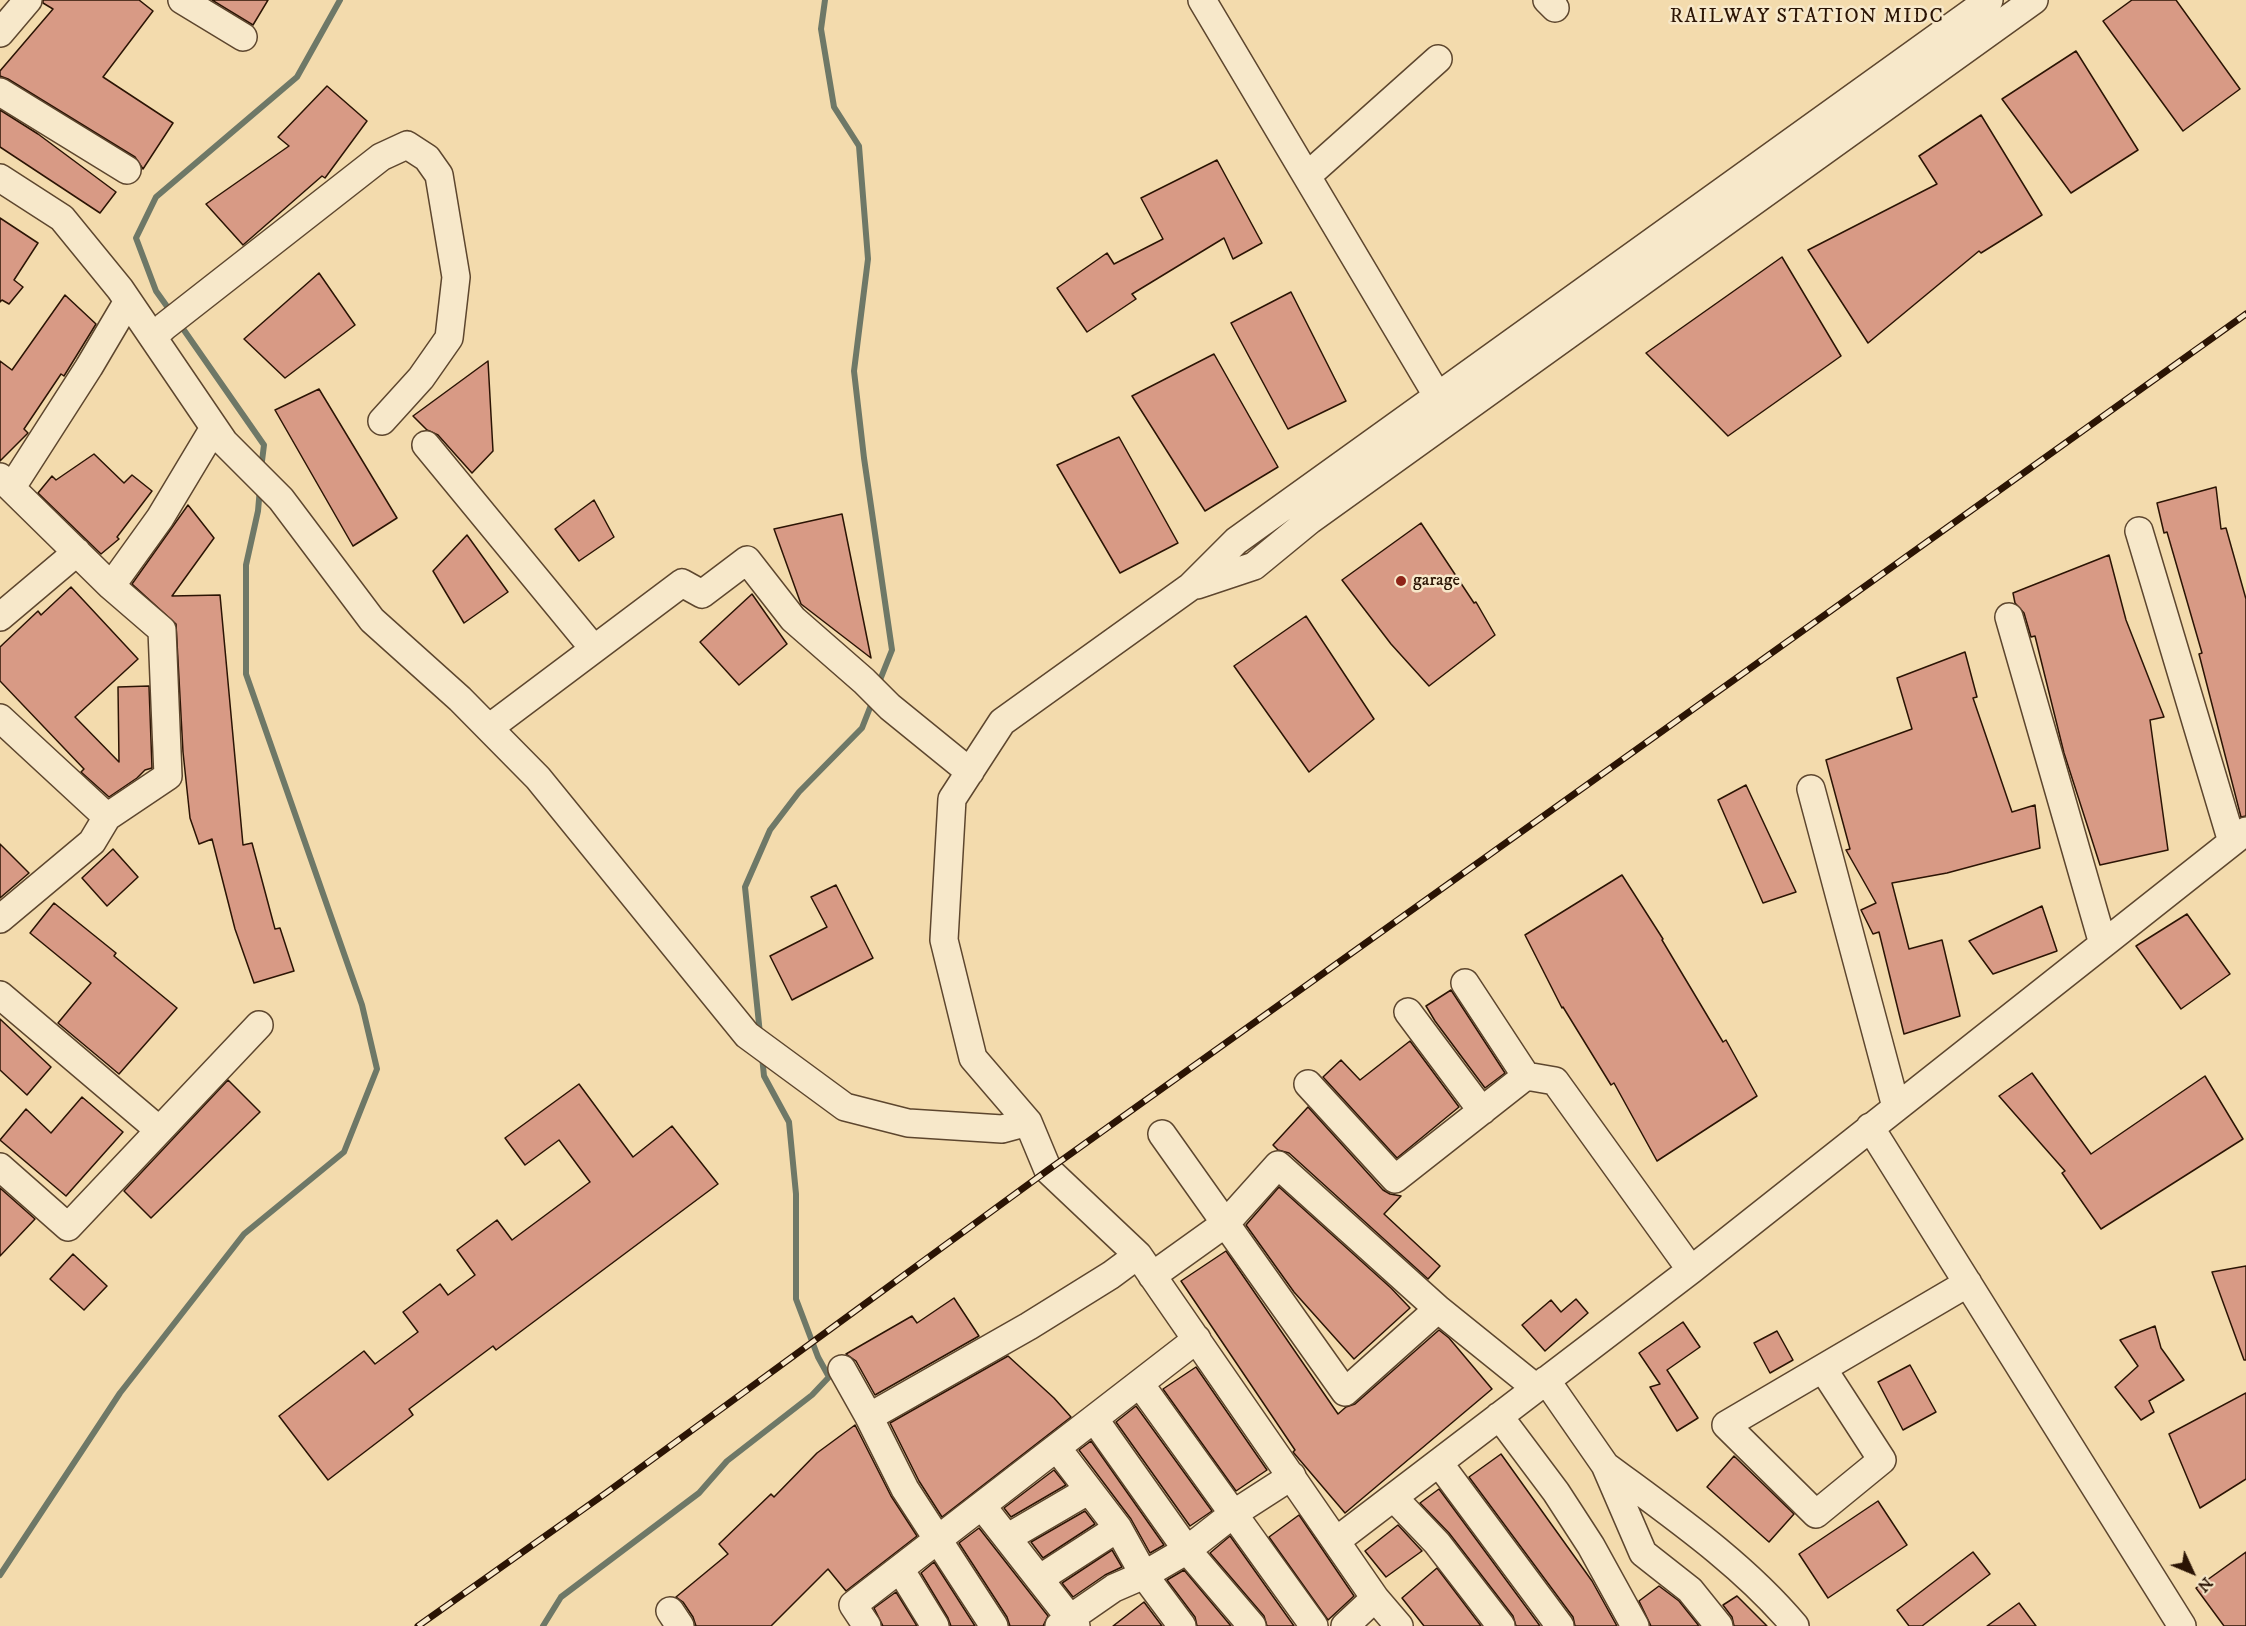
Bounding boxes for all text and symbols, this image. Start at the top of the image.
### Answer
district label: RAILWAY STATION MIDC [1670,6,1944,30]
place label: garage [1413,570,1460,592]
marker: garage [1394,574,1408,588]
north arrow [2162,1542,2222,1602]
text: N [2193,1573,2217,1596]

